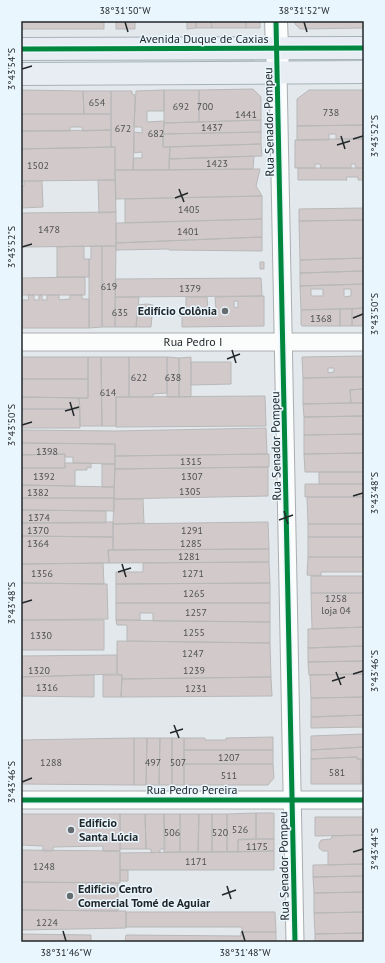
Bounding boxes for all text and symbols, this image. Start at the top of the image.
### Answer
text: 38°31'50"W [99,4,151,17]
text: 38°31'52"W [278,4,330,17]
street label: Avenida Duque de Caxias [139,31,269,46]
text: 3°43'54"S [5,48,18,90]
street label: Rua Senador Pompeu [260,67,277,177]
house number: 654 [89,96,106,109]
house number: 692 [173,100,189,113]
house number: 700 [197,100,214,113]
house number: 738 [323,106,339,119]
house number: 1441 [235,108,257,121]
text: 3°43'52"S [368,115,381,157]
house number: 1437 [201,121,223,134]
house number: 672 [115,122,131,135]
house number: 682 [148,127,164,140]
house number: 1423 [206,157,228,170]
house number: 1502 [27,159,49,172]
house number: 1405 [178,203,200,216]
house number: 1478 [38,223,60,236]
house number: 1401 [177,225,199,238]
text: 3°43'52"S [5,226,18,268]
house number: 619 [101,280,117,293]
house number: 1379 [179,282,201,295]
text: 3°43'50"S [368,293,381,335]
place label: Edifício Colônia [138,303,217,318]
house number: 635 [112,306,128,319]
marker: Edifício Colônia [220,306,230,316]
house number: 1368 [310,312,332,325]
street label: Rua Pedro I [164,334,222,349]
house number: 622 [131,371,147,384]
house number: 638 [165,371,181,384]
house number: 614 [100,386,117,399]
street label: Rua Senador Pompeu [267,391,284,501]
text: 3°43'50"S [5,404,18,446]
house number: 1398 [36,445,58,458]
house number: 1315 [180,455,202,468]
house number: 1392 [33,470,55,483]
house number: 1307 [181,470,203,483]
text: 3°43'48"S [368,472,381,514]
house number: 1305 [179,485,201,498]
house number: 1382 [27,486,49,499]
house number: 1374 [28,511,50,524]
house number: 1370 [27,524,49,537]
house number: 1291 [181,524,203,537]
house number: 1364 [27,537,49,550]
house number: 1285 [180,537,202,550]
house number: 1281 [178,550,200,563]
house number: 1356 [31,567,53,580]
house number: 1271 [182,567,204,580]
text: 3°43'48"S [5,582,18,624]
house number: 1265 [183,587,205,600]
house number: 1258 loja 04 [321,592,351,617]
house number: 1257 [185,606,207,619]
house number: 1255 [183,626,205,639]
house number: 1330 [30,629,52,642]
house number: 1247 [182,647,204,660]
text: 3°43'46"S [368,650,381,692]
house number: 1320 [28,664,50,677]
house number: 1239 [183,664,205,677]
house number: 1316 [36,681,58,694]
house number: 1231 [185,682,207,695]
house number: 1207 [218,751,240,764]
house number: 1288 [40,756,62,769]
house number: 497 [145,756,161,769]
house number: 507 [170,756,186,769]
text: 3°43'46"S [5,761,18,803]
house number: 581 [329,766,345,779]
house number: 511 [221,769,237,782]
street label: Rua Pedro Pereira [147,782,238,797]
street label: Rua Senador Pompeu [275,811,292,921]
place label: Edifício Santa Lúcia [79,815,138,844]
house number: 526 [232,823,248,836]
marker: Edifício Santa Lúcia [66,825,76,835]
house number: 506 [164,826,180,839]
house number: 520 [212,826,229,839]
text: 3°43'44"S [368,828,381,870]
house number: 1175 [246,840,268,853]
house number: 1171 [185,855,207,868]
house number: 1248 [33,860,55,873]
place label: Edifício Centro Comercial Tomé de Aguiar [78,881,211,910]
marker: Edifício Centro Comercial Tomé de Aguiar [65,891,75,901]
house number: 1224 [36,916,58,929]
text: 38°31'46"W [40,946,92,959]
text: 38°31'48"W [219,946,271,959]

